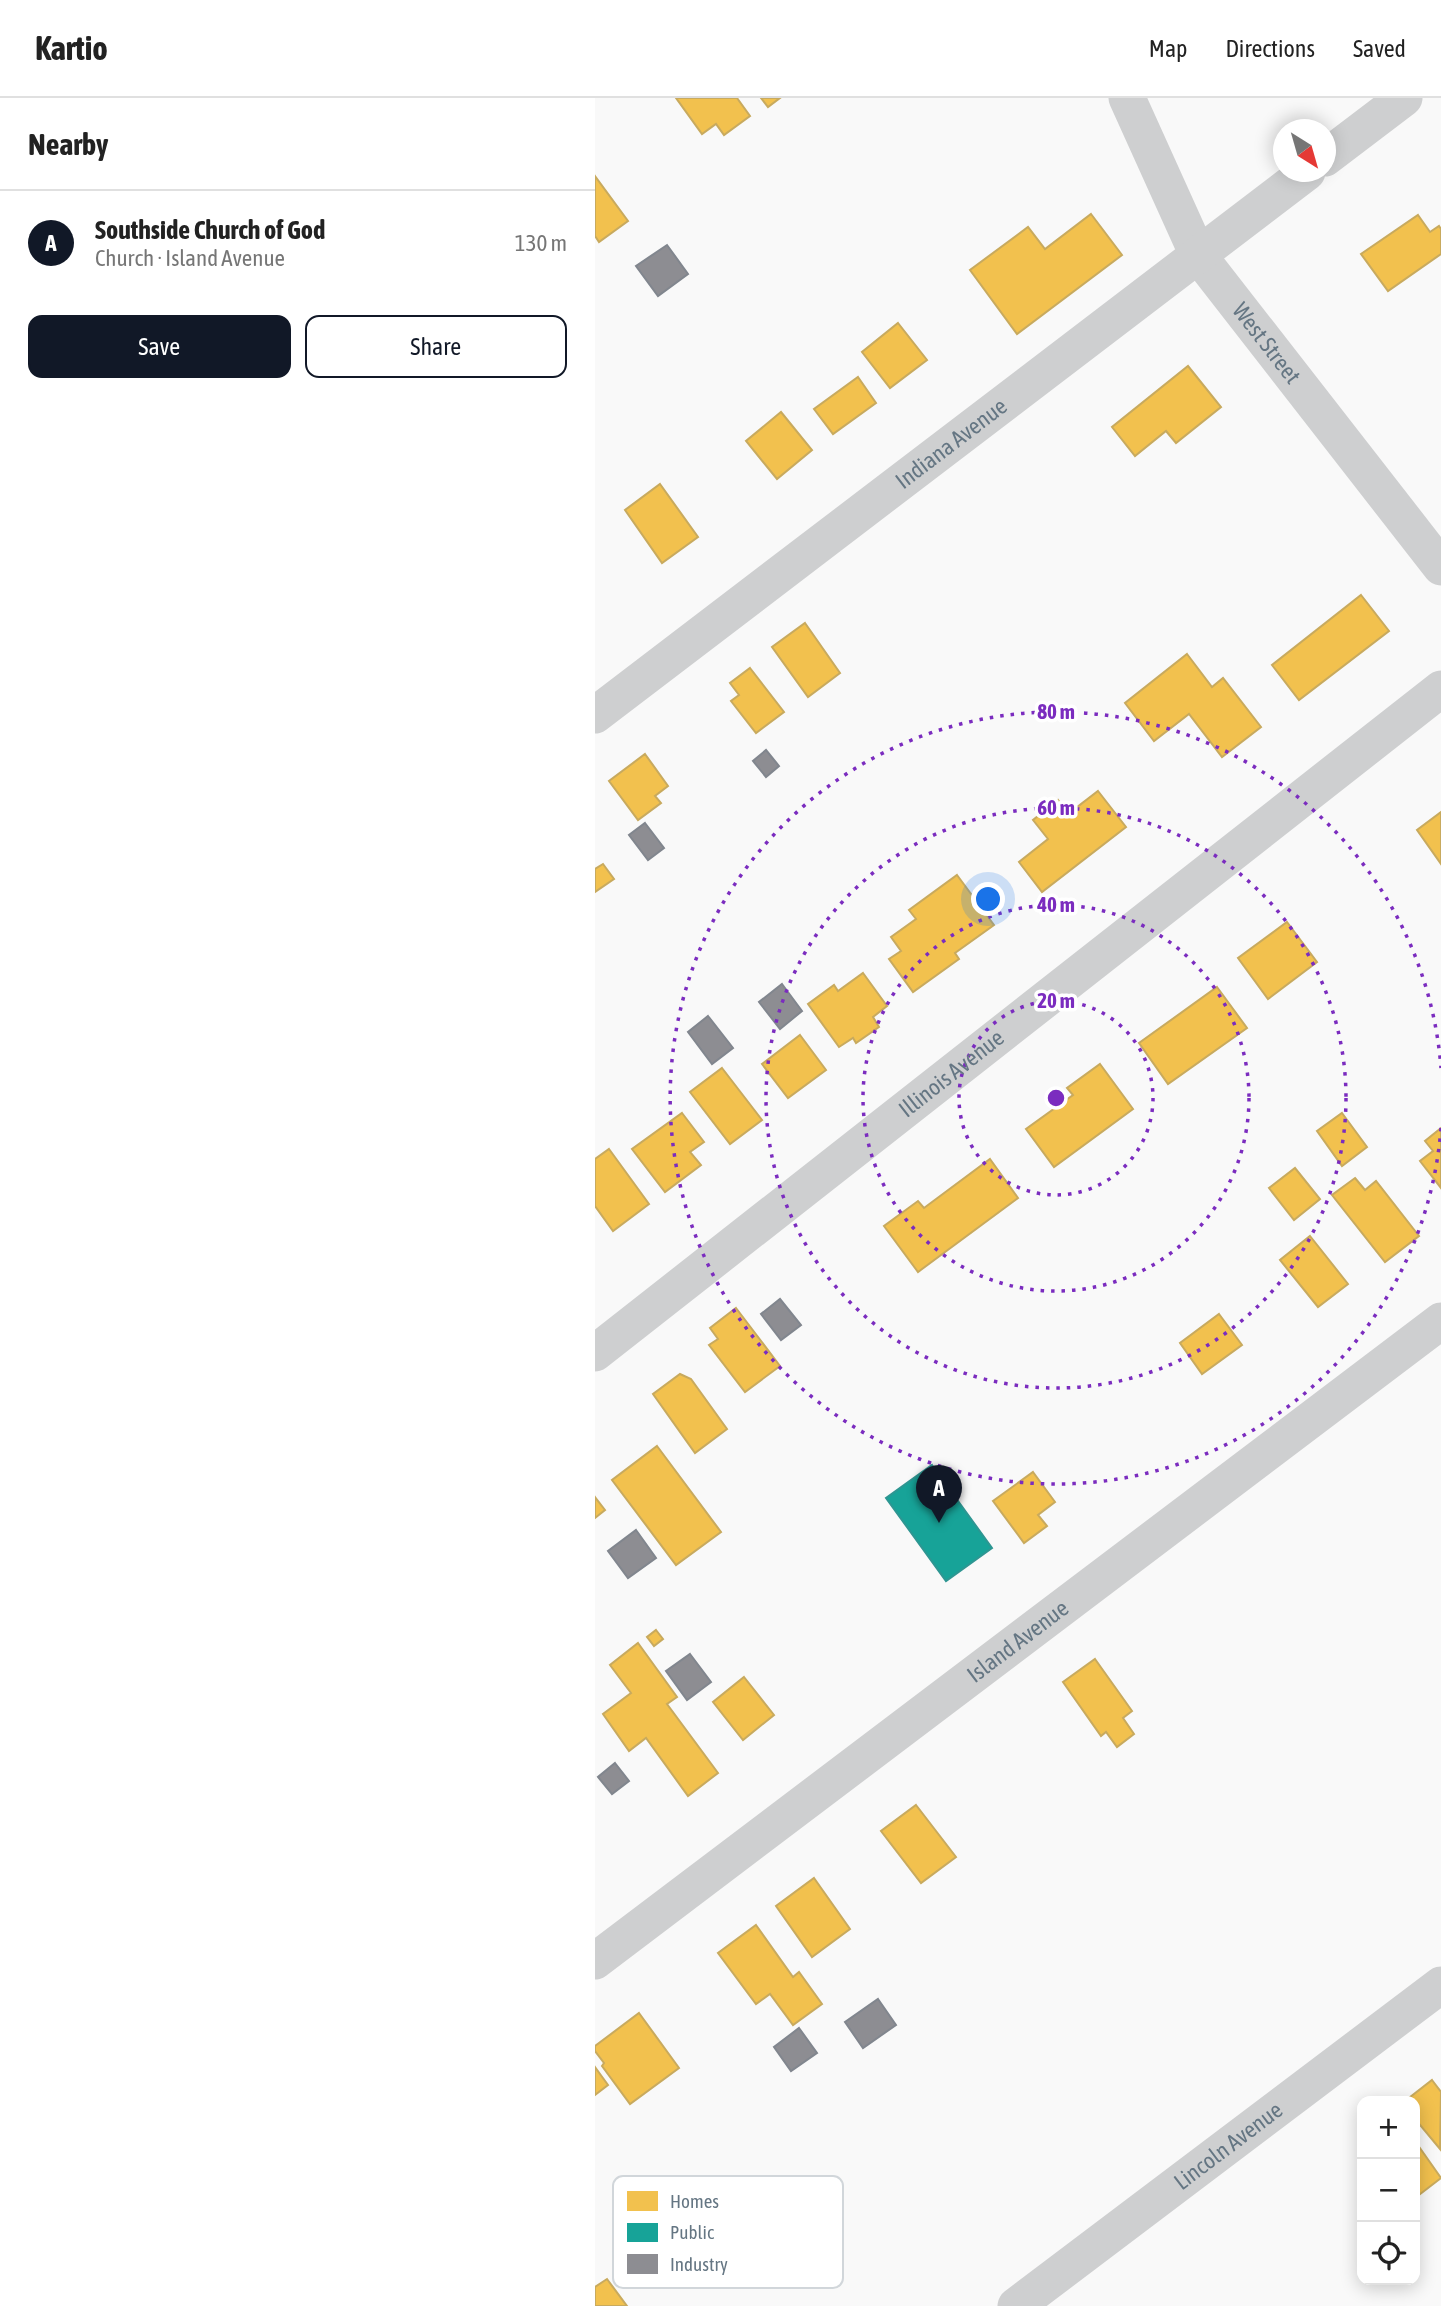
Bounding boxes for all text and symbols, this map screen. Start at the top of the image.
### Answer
text: Kartio [35,29,108,67]
text: Map [1149,35,1187,62]
text: Directions [1225,35,1315,62]
text: Saved [1353,35,1406,62]
north arrow [1273,119,1336,182]
text: Nearby [28,127,108,161]
text: Southside Church of God [95,215,325,245]
text: A [45,230,57,256]
text: 130 m [515,230,567,256]
text: Church · Island Avenue [95,245,285,271]
street label: West Street [1227,298,1306,389]
button: Save [28,315,291,378]
button: Share [305,315,567,378]
street label: Indiana Avenue [891,393,1012,494]
text: 80 m [1037,699,1075,723]
text: 60 m [1037,795,1075,819]
your location [971,882,1005,916]
text: 40 m [1036,892,1075,916]
text: 20 m [1037,988,1075,1012]
street label: Illinois Avenue [894,1024,1009,1122]
centre of rings [1044,1086,1068,1110]
pin: A [916,1465,962,1523]
street label: Island Avenue [962,1595,1073,1688]
street label: Lincoln Avenue [1169,2096,1287,2195]
map controls [1357,2096,1420,2285]
button: + [1357,2096,1420,2159]
button: − [1357,2159,1420,2222]
legend [613,2176,843,2288]
text: Homes [670,2190,719,2212]
text: Public [670,2221,715,2243]
button: locate [1357,2222,1420,2285]
text: Industry [670,2253,728,2275]

